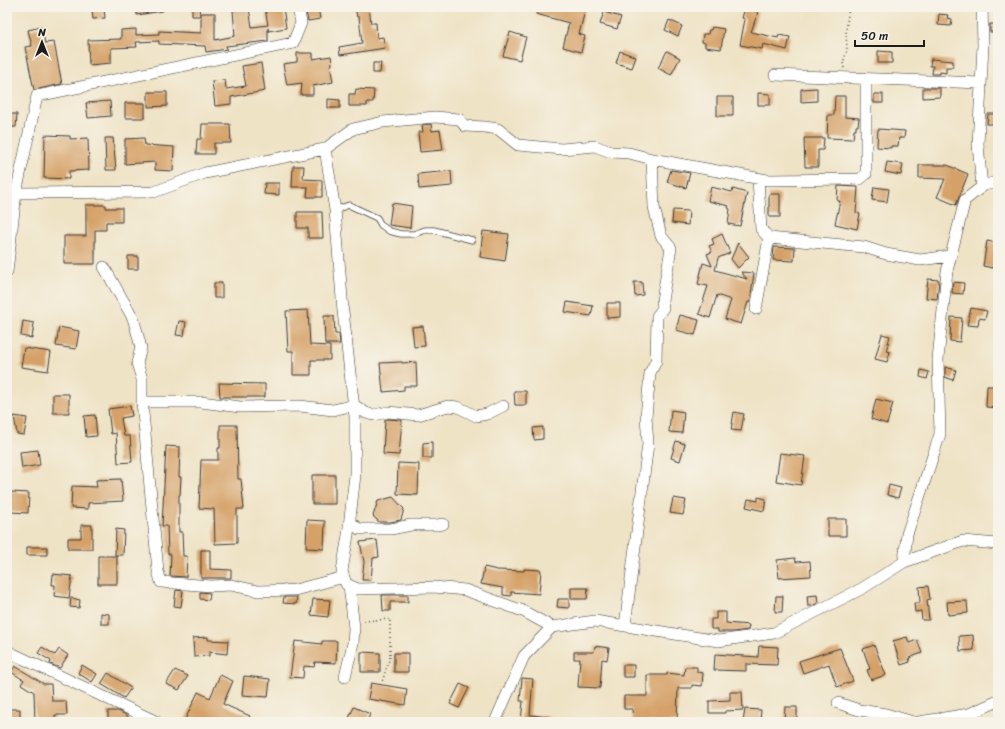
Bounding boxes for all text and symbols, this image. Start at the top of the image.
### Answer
north arrow [22,22,62,62]
scale bar [855,22,924,48]
text: N [37,23,46,42]
text: 50 m [861,25,888,47]

